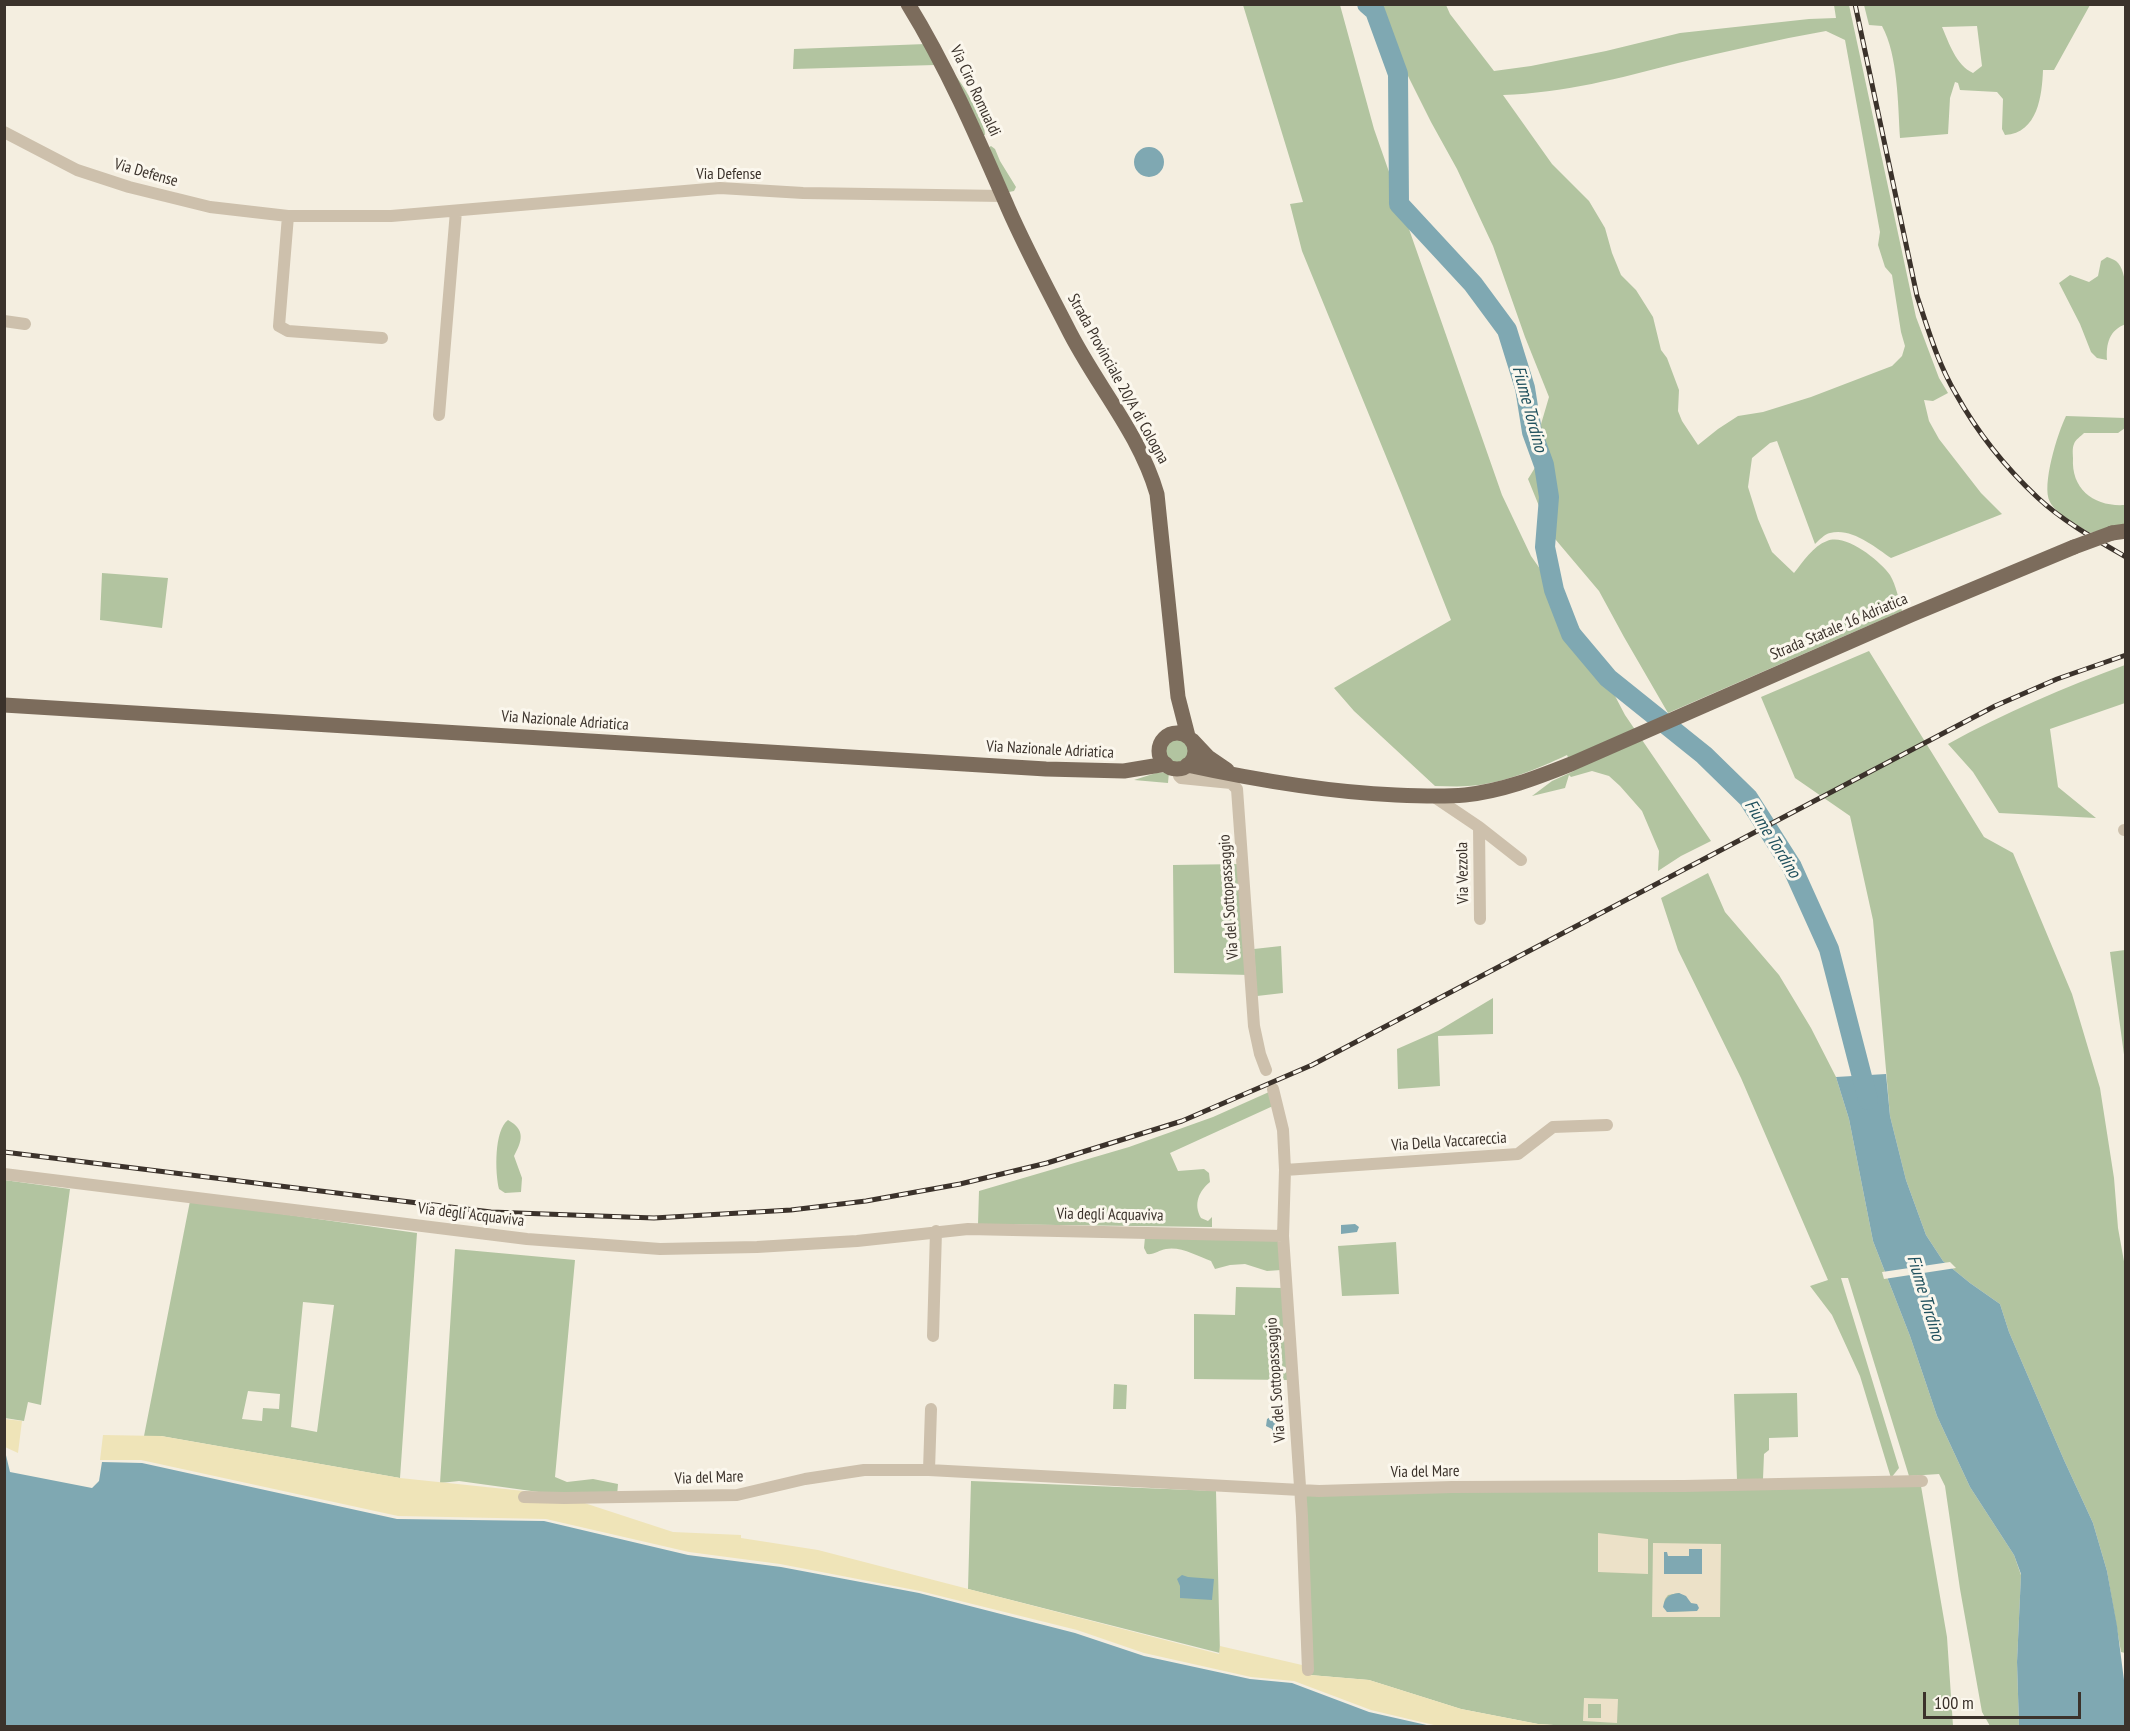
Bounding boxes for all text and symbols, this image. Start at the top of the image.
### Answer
street label: Via Ciro Romualdi [946,43,1004,139]
street label: Via Defense [112,155,180,191]
street label: Via Defense [696,164,762,184]
street label: Strada Provinciale 20/A di Cologna [1063,291,1173,467]
water label: Fiume Tordino [1507,364,1551,454]
street label: Strada Statale 16 Adriatica [1767,589,1911,665]
street label: Via Nazionale Adriatica [501,707,629,735]
street label: Via Nazionale Adriatica [986,737,1114,763]
water label: Fiume Tordino [1739,796,1805,882]
street label: Via del Sottopassaggio [1215,834,1243,960]
street label: Via Vezzola [1453,842,1473,904]
street label: Via Della Vaccareccia [1391,1128,1507,1156]
street label: Via degli Acquaviva [417,1199,525,1231]
street label: Via degli Acquaviva [1056,1204,1164,1226]
water label: Fiume Tordino [1902,1253,1948,1343]
street label: Via del Sottopassaggio [1262,1317,1290,1443]
street label: Via del Mare [1390,1462,1460,1482]
street label: Via del Mare [674,1467,744,1489]
scale bar [1926,1680,2084,1718]
text: 100 m [1934,1691,1974,1714]

